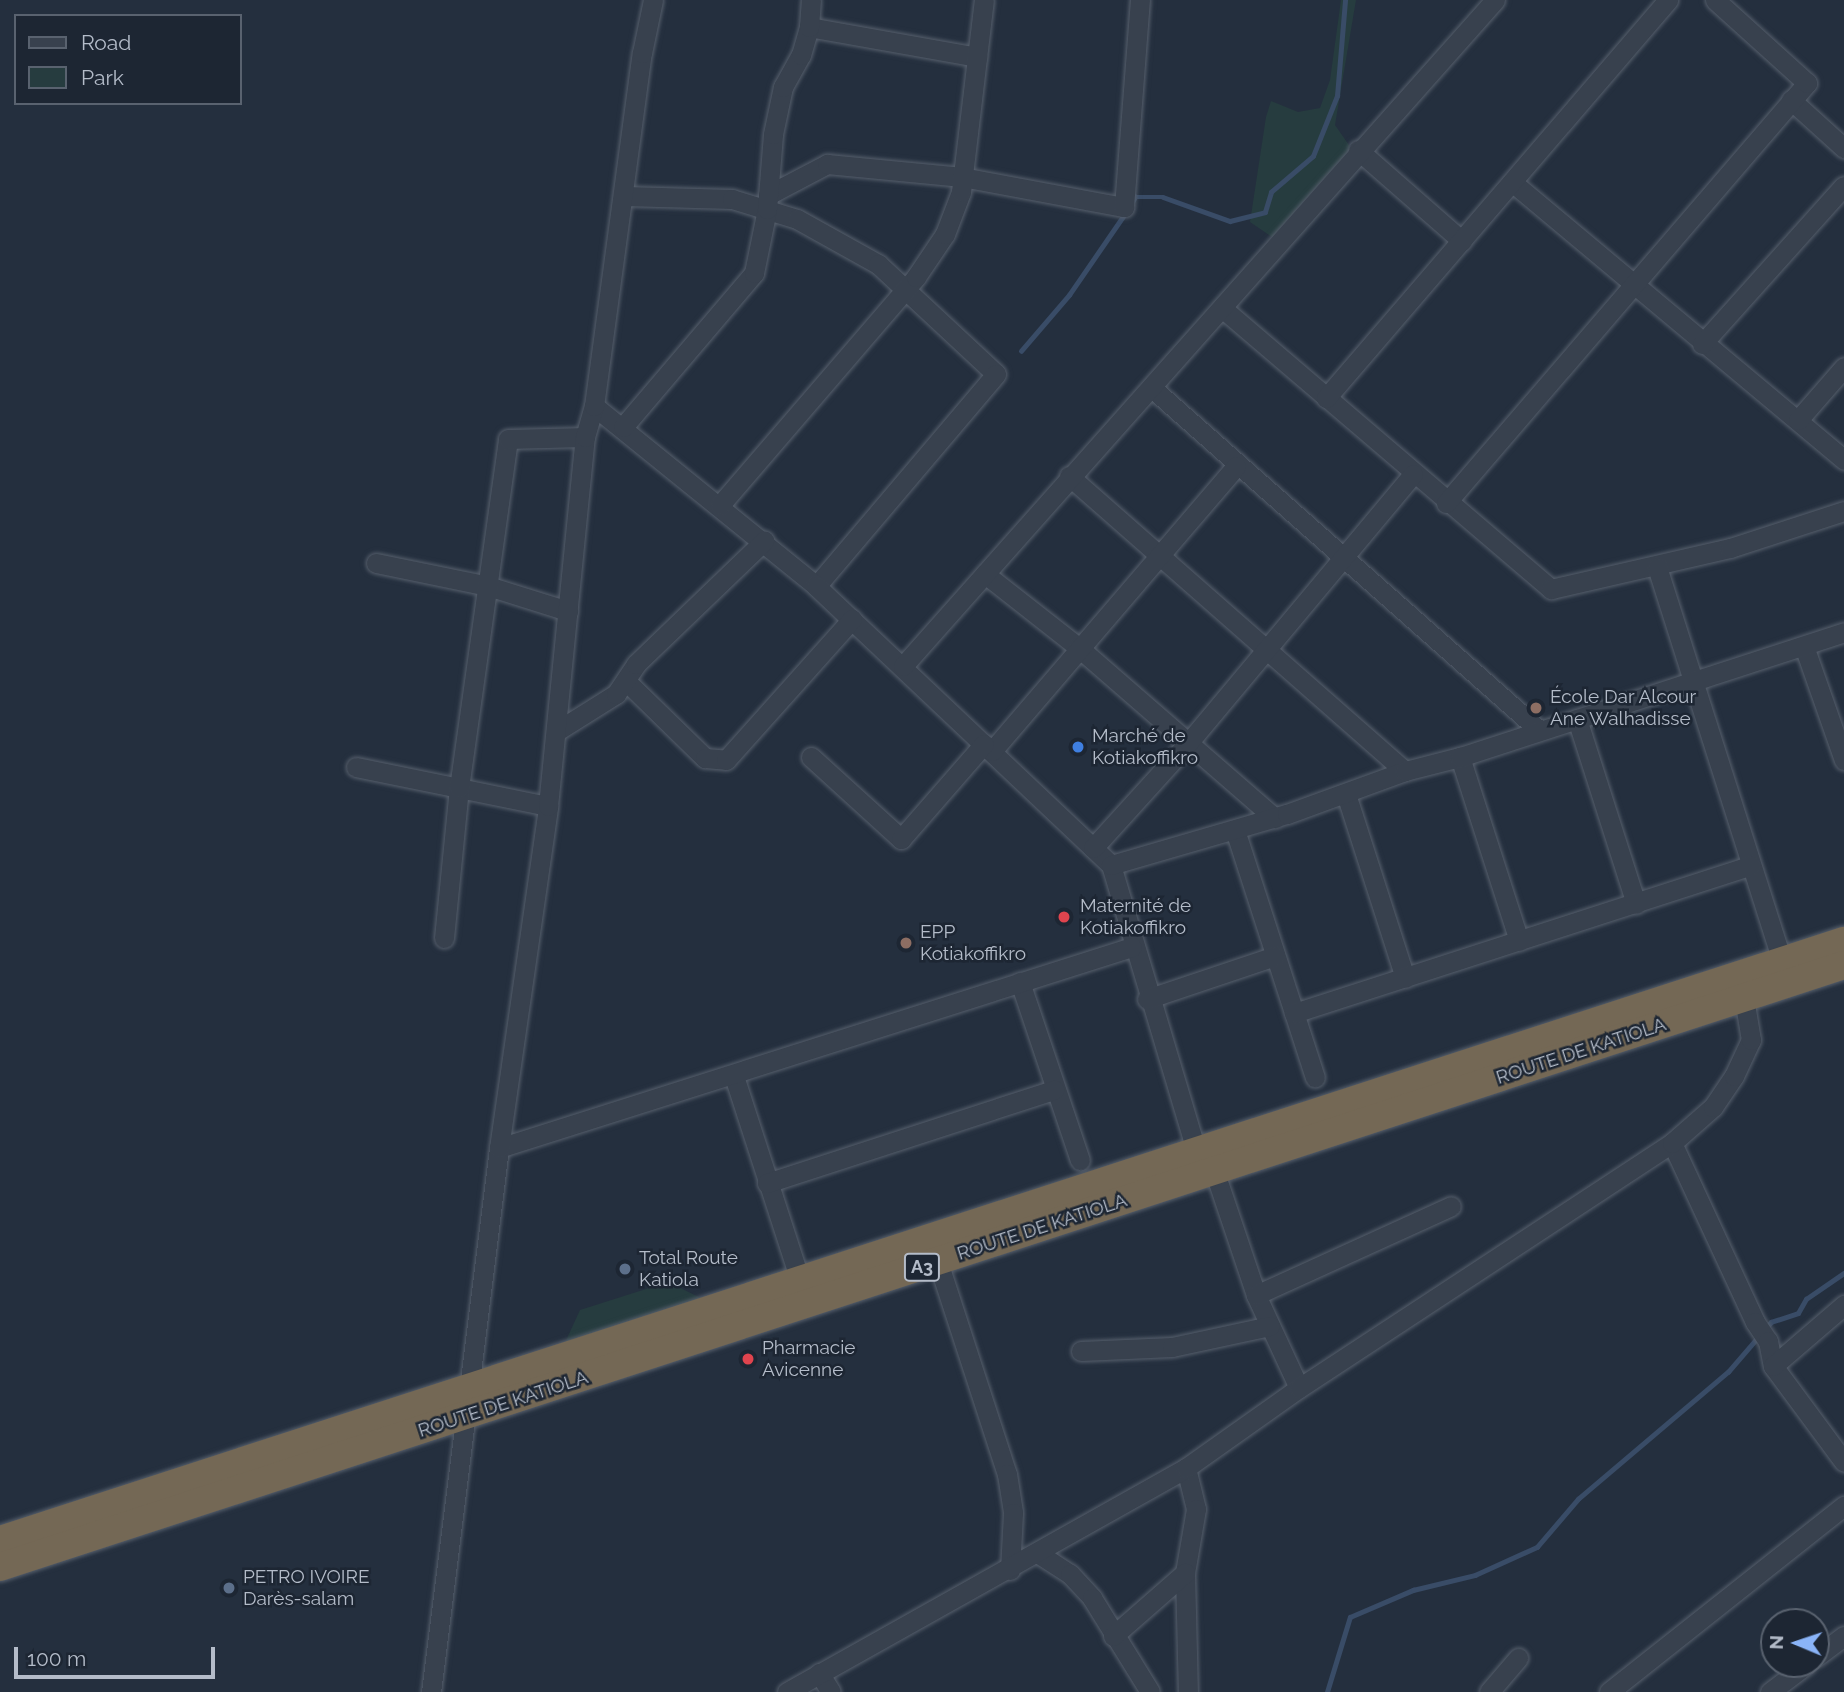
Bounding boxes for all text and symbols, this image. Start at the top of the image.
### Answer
legend [14,14,242,105]
text: Road [81,30,131,55]
text: Park [81,65,124,90]
place label: École Dar Alcour Ane Walhadisse [1550,686,1697,730]
marker: École Dar Alcour Ane Walhadisse [1528,700,1544,716]
place label: Marché de Kotiakoffikro [1092,725,1198,769]
marker: Marché de Kotiakoffikro [1070,739,1086,755]
place label: Maternité de Kotiakoffikro [1080,895,1191,939]
marker: Maternité de Kotiakoffikro [1054,907,1074,927]
place label: EPP Kotiakoffikro [920,921,1026,965]
marker: EPP Kotiakoffikro [898,935,914,951]
street label: ROUTE DE KATIOLA [1493,1013,1669,1089]
street label: ROUTE DE KATIOLA [954,1189,1130,1265]
place label: Total Route Katiola [639,1247,738,1291]
road number: A3 [903,1252,941,1282]
marker: Total Route Katiola [617,1261,633,1277]
place label: Pharmacie Avicenne [762,1337,855,1381]
marker: Pharmacie Avicenne [740,1351,756,1367]
street label: ROUTE DE KATIOLA [415,1366,591,1442]
place label: PETRO IVOIRE Darès-salam [243,1566,370,1610]
marker: PETRO IVOIRE Darès-salam [221,1580,237,1596]
north arrow [1760,1608,1830,1678]
scale bar [18,1632,219,1676]
text: N [1765,1635,1787,1650]
text: 100 m [27,1646,86,1671]

